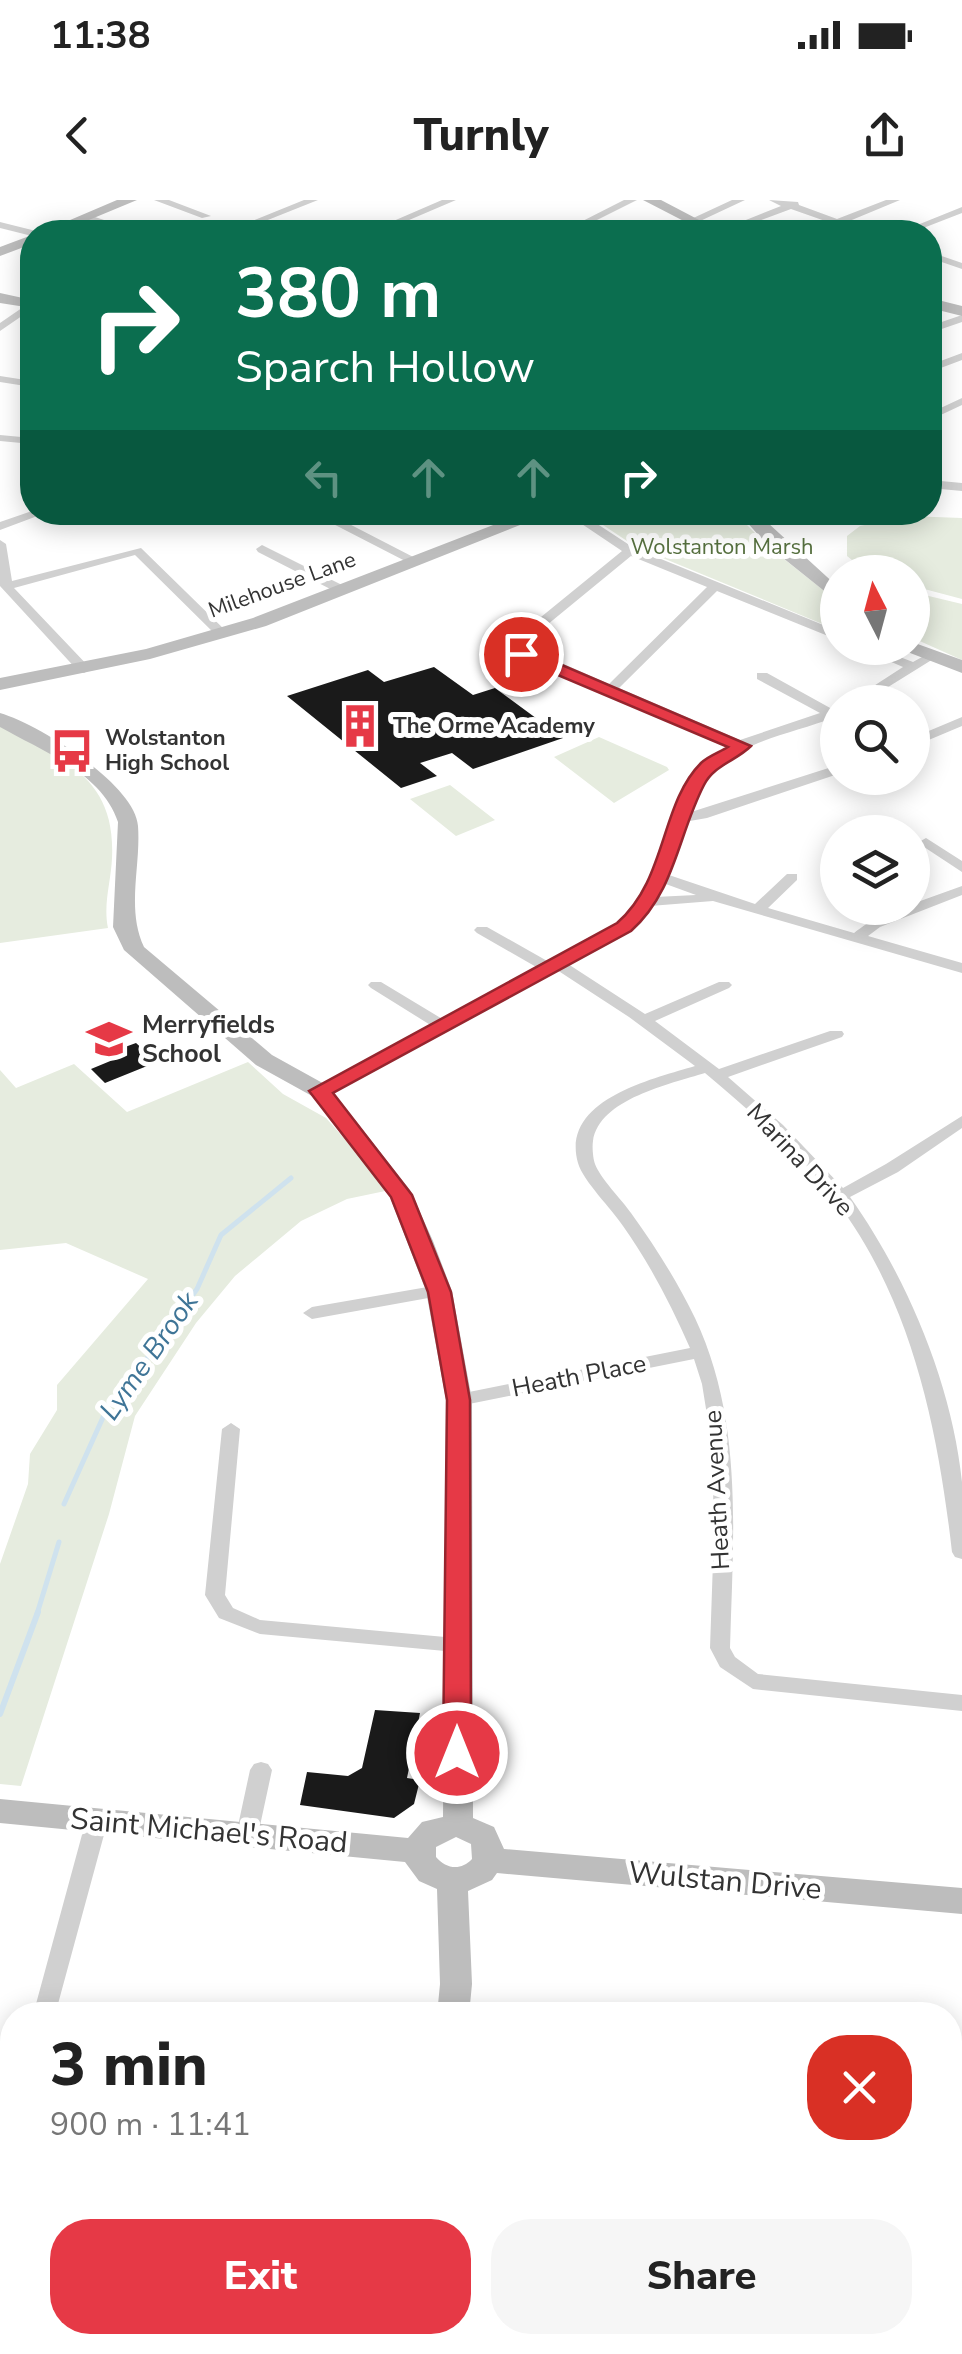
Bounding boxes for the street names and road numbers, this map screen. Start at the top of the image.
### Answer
street label: Milehouse Lane [204,544,360,626]
street label: Marina Drive [739,1096,861,1224]
street label: Heath Place [509,1346,649,1406]
street label: Heath Avenue [696,1409,738,1571]
street label: Saint Michael's Road [69,1798,349,1864]
street label: Wulstan Drive [627,1852,823,1910]

